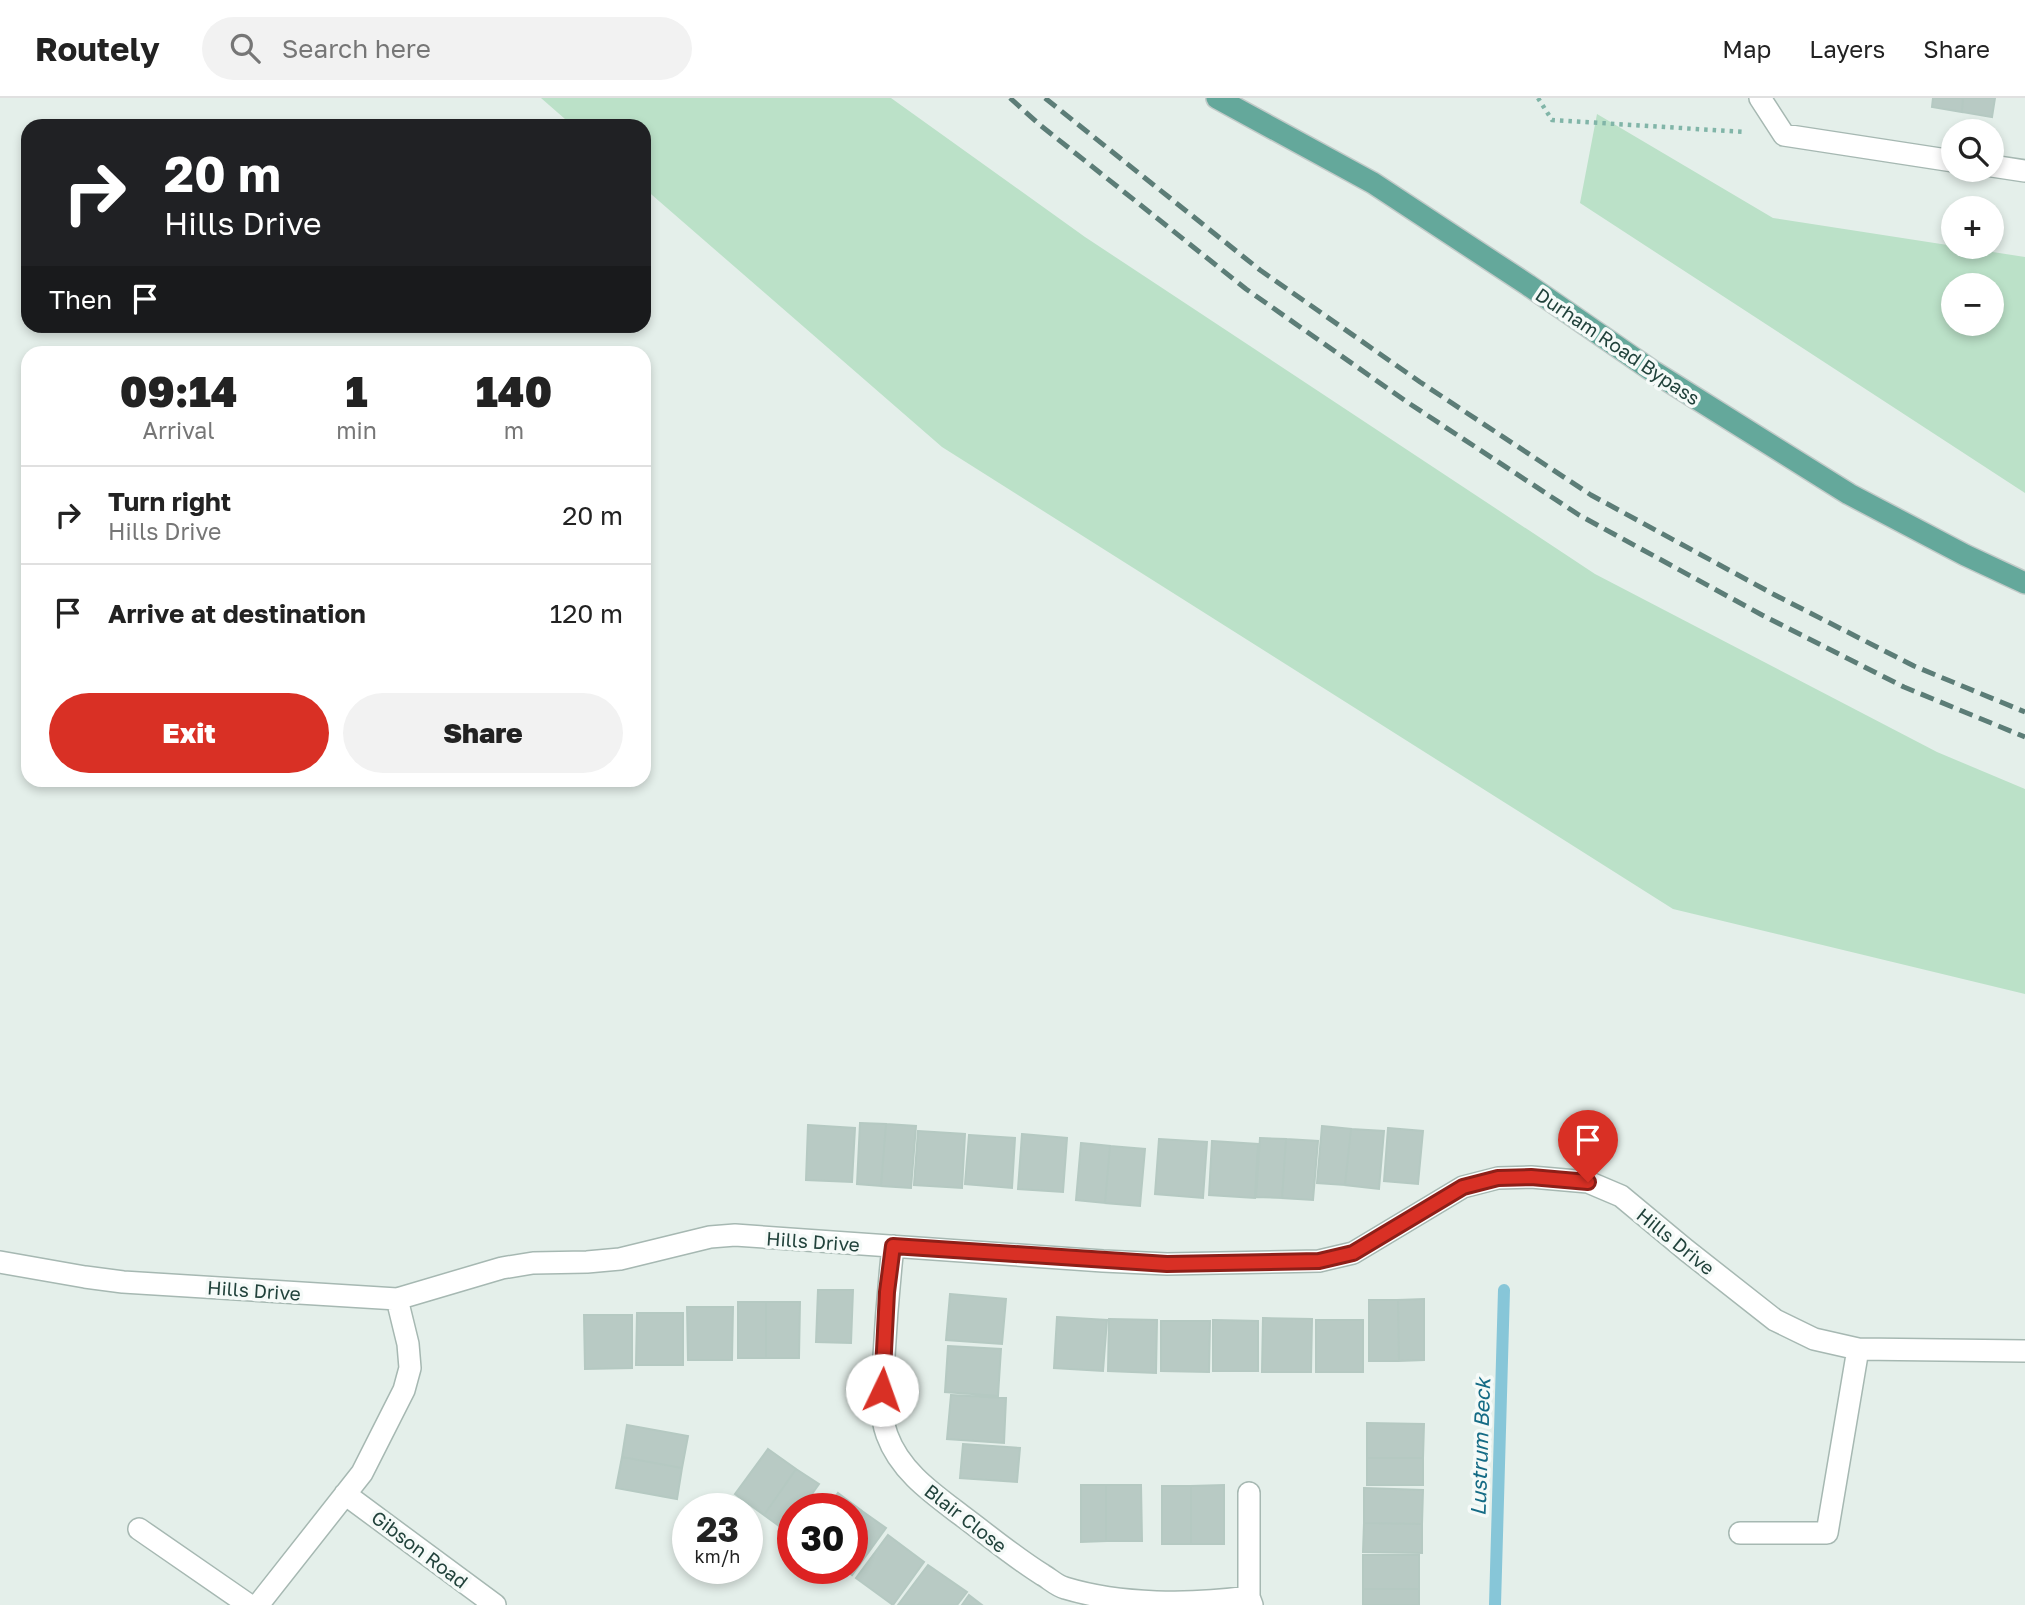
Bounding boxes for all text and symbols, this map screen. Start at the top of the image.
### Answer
search box [202,17,692,80]
text: Routely [35,29,160,68]
icon: search [226,29,264,67]
text: Search here [282,33,431,64]
text: Map [1722,34,1771,63]
text: Layers [1809,34,1885,63]
text: Share [1923,34,1990,63]
map controls [1941,119,2004,336]
button: search [1941,119,2004,182]
text: 20 m [164,144,281,203]
icon: right [49,147,140,238]
button: + [1941,196,2004,259]
text: Hills Drive [164,204,322,242]
button: − [1941,273,2004,336]
icon: arrive [126,280,164,318]
street label: Durham Road Bypass [1531,282,1705,410]
text: Then [49,284,112,315]
text: 09:14 [120,366,237,416]
text: 1 [345,366,368,416]
text: 140 [476,366,552,416]
text: Arrival [143,416,215,444]
text: min [336,416,377,444]
text: m [504,416,524,444]
text: Turn right [108,486,231,517]
icon: right [49,496,87,534]
text: 20 m [562,500,623,531]
text: Hills Drive [108,517,221,545]
icon: arrive [49,594,87,632]
text: Arrive at destination [108,598,366,629]
text: 120 m [550,598,623,629]
button: Exit [49,693,329,773]
button: Share [343,693,623,773]
pin [1558,1110,1618,1182]
icon: arrive [1569,1121,1607,1159]
street label: Hills Drive [1632,1203,1720,1279]
street label: Hills Drive [766,1226,860,1256]
street label: Hills Drive [207,1275,301,1305]
position arrow [845,1353,919,1427]
water label: Lustrum Beck [1465,1375,1495,1516]
street label: Blair Close [920,1479,1012,1557]
speed limit sign: 30 [777,1493,868,1584]
street label: Gibson Road [367,1505,473,1593]
text: 23 [696,1508,739,1550]
text: km/h [695,1545,740,1567]

